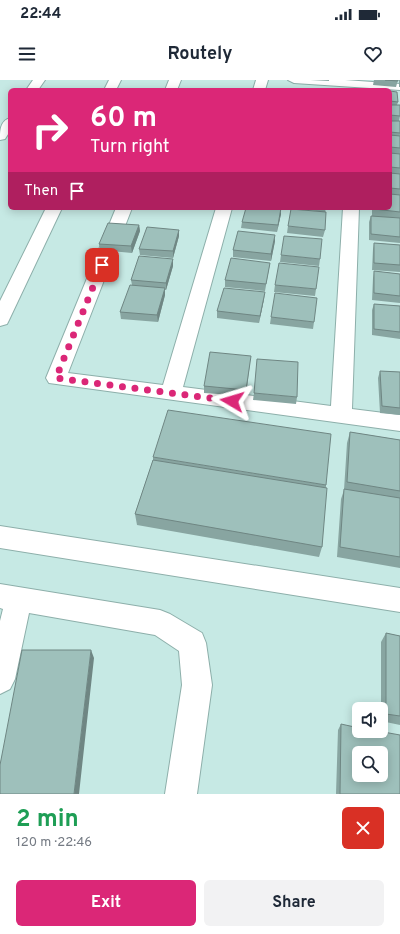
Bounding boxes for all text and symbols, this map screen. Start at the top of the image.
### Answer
text: 22:44 [20,5,61,24]
icon: menu [16,43,38,65]
text: Routely [167,43,233,66]
icon: heart [362,43,384,65]
text: 60 m [90,101,157,137]
icon: right [24,104,76,156]
text: Turn right [90,136,170,159]
icon: arrive [66,180,88,202]
text: Then [24,182,58,201]
pin [85,248,119,282]
icon: arrive [91,254,113,276]
position arrow [211,380,253,422]
map controls [352,702,388,782]
button: sound [352,702,388,738]
button: search [352,746,388,782]
text: 2 min [16,805,79,835]
button: close [342,807,384,849]
text: 120 m · 22:46 [16,835,92,851]
button: Exit [16,880,196,926]
button: Share [204,880,384,926]

